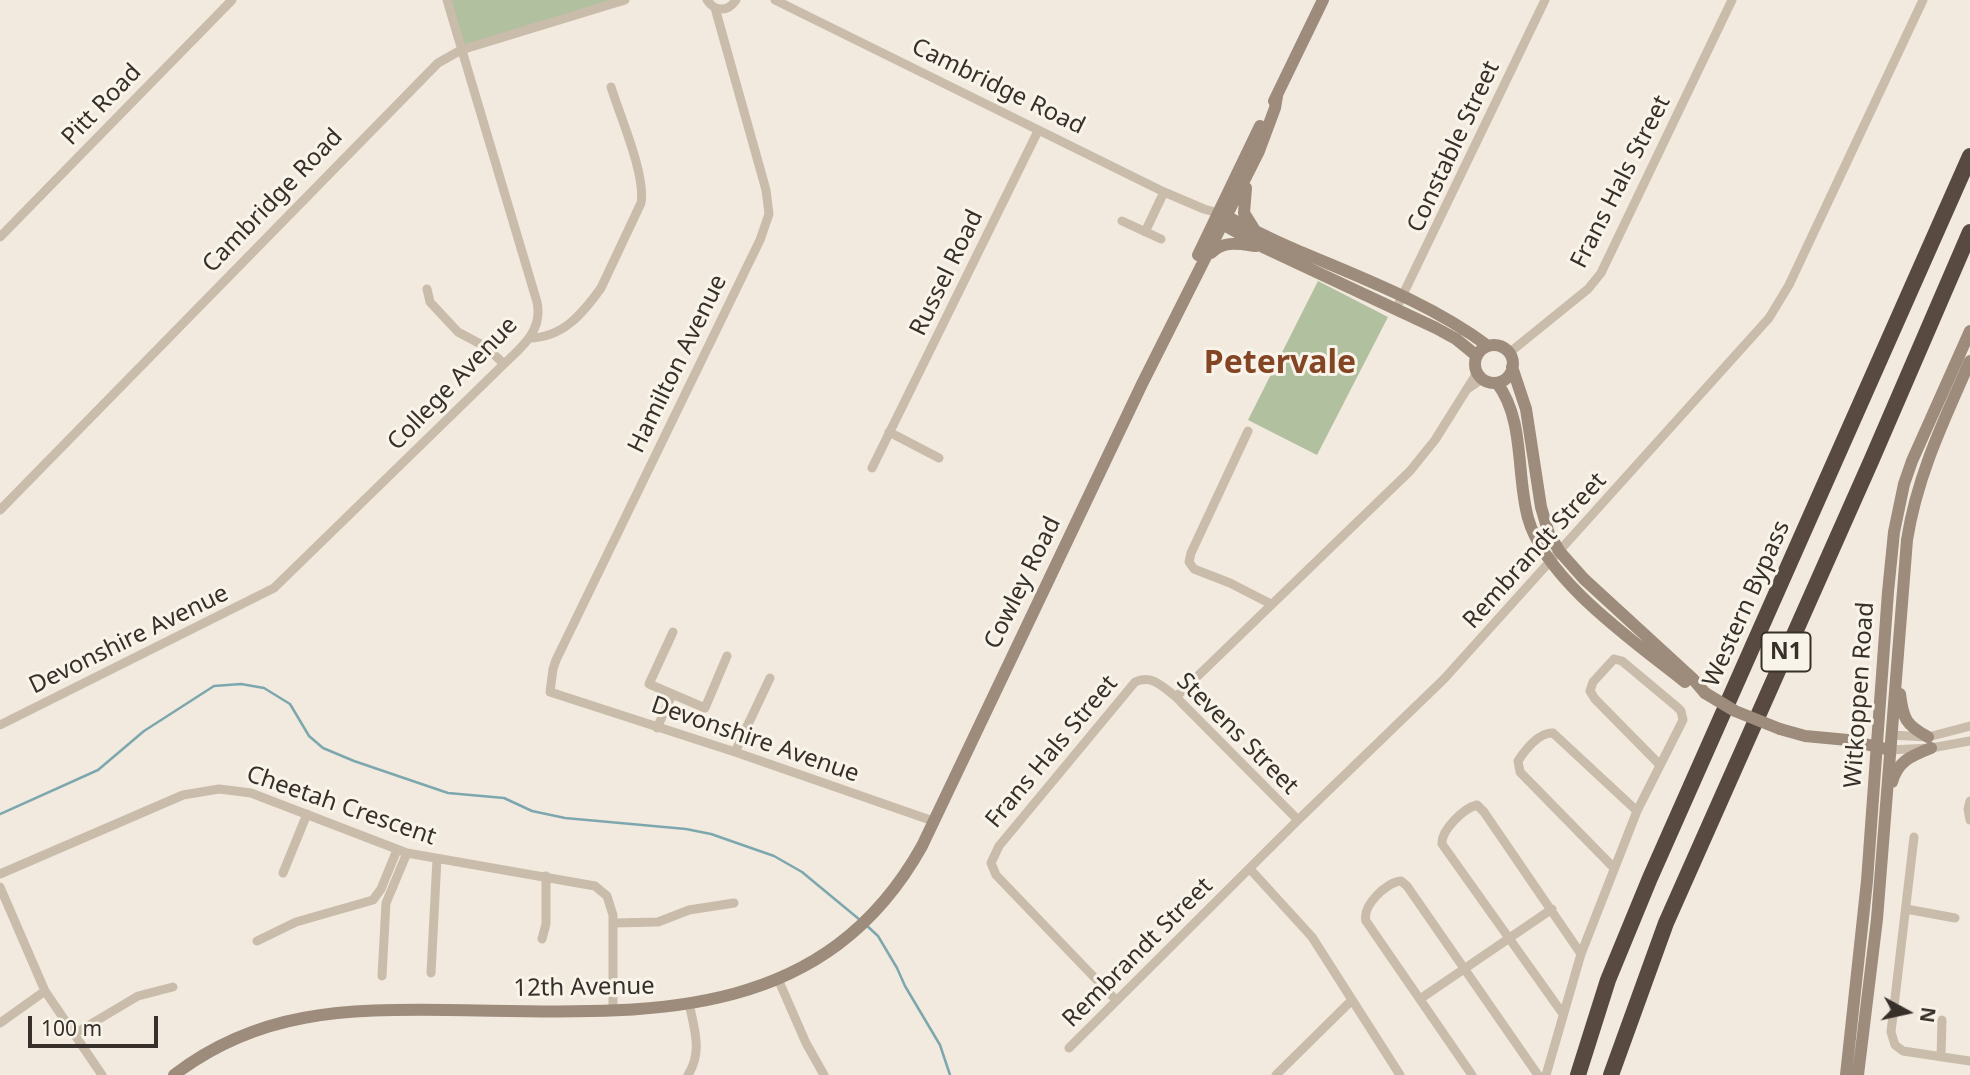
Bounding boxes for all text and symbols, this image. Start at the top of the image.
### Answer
street label: Cambridge Road [907,33,1089,141]
street label: Constable Street [1402,57,1506,237]
street label: Pitt Road [56,58,148,152]
street label: Frans Hals Street [1565,91,1677,273]
street label: Cambridge Road [197,123,349,279]
street label: Russel Road [904,205,990,341]
street label: Hamilton Avenue [622,270,734,458]
street label: College Avenue [382,311,524,457]
district label: Petervale [1204,345,1356,383]
street label: Rembrandt Street [1457,467,1613,635]
street label: Cowley Road [979,512,1067,654]
street label: Western Bypass [1697,516,1797,692]
street label: Devonshire Avenue [25,579,233,701]
street label: Witkoppen Road [1839,601,1881,789]
road number: N1 [1762,632,1810,672]
street label: Stevens Street [1170,667,1304,801]
street label: Frans Hals Street [980,670,1124,834]
street label: Devonshire Avenue [647,691,863,789]
street label: Cheetah Crescent [242,760,440,852]
street label: Rembrandt Street [1057,872,1219,1034]
street label: 12th Avenue [513,972,655,1004]
north arrow [1872,977,1942,1047]
scale bar [32,1002,161,1046]
text: N [1914,1005,1942,1024]
text: 100 m [41,1014,102,1042]

